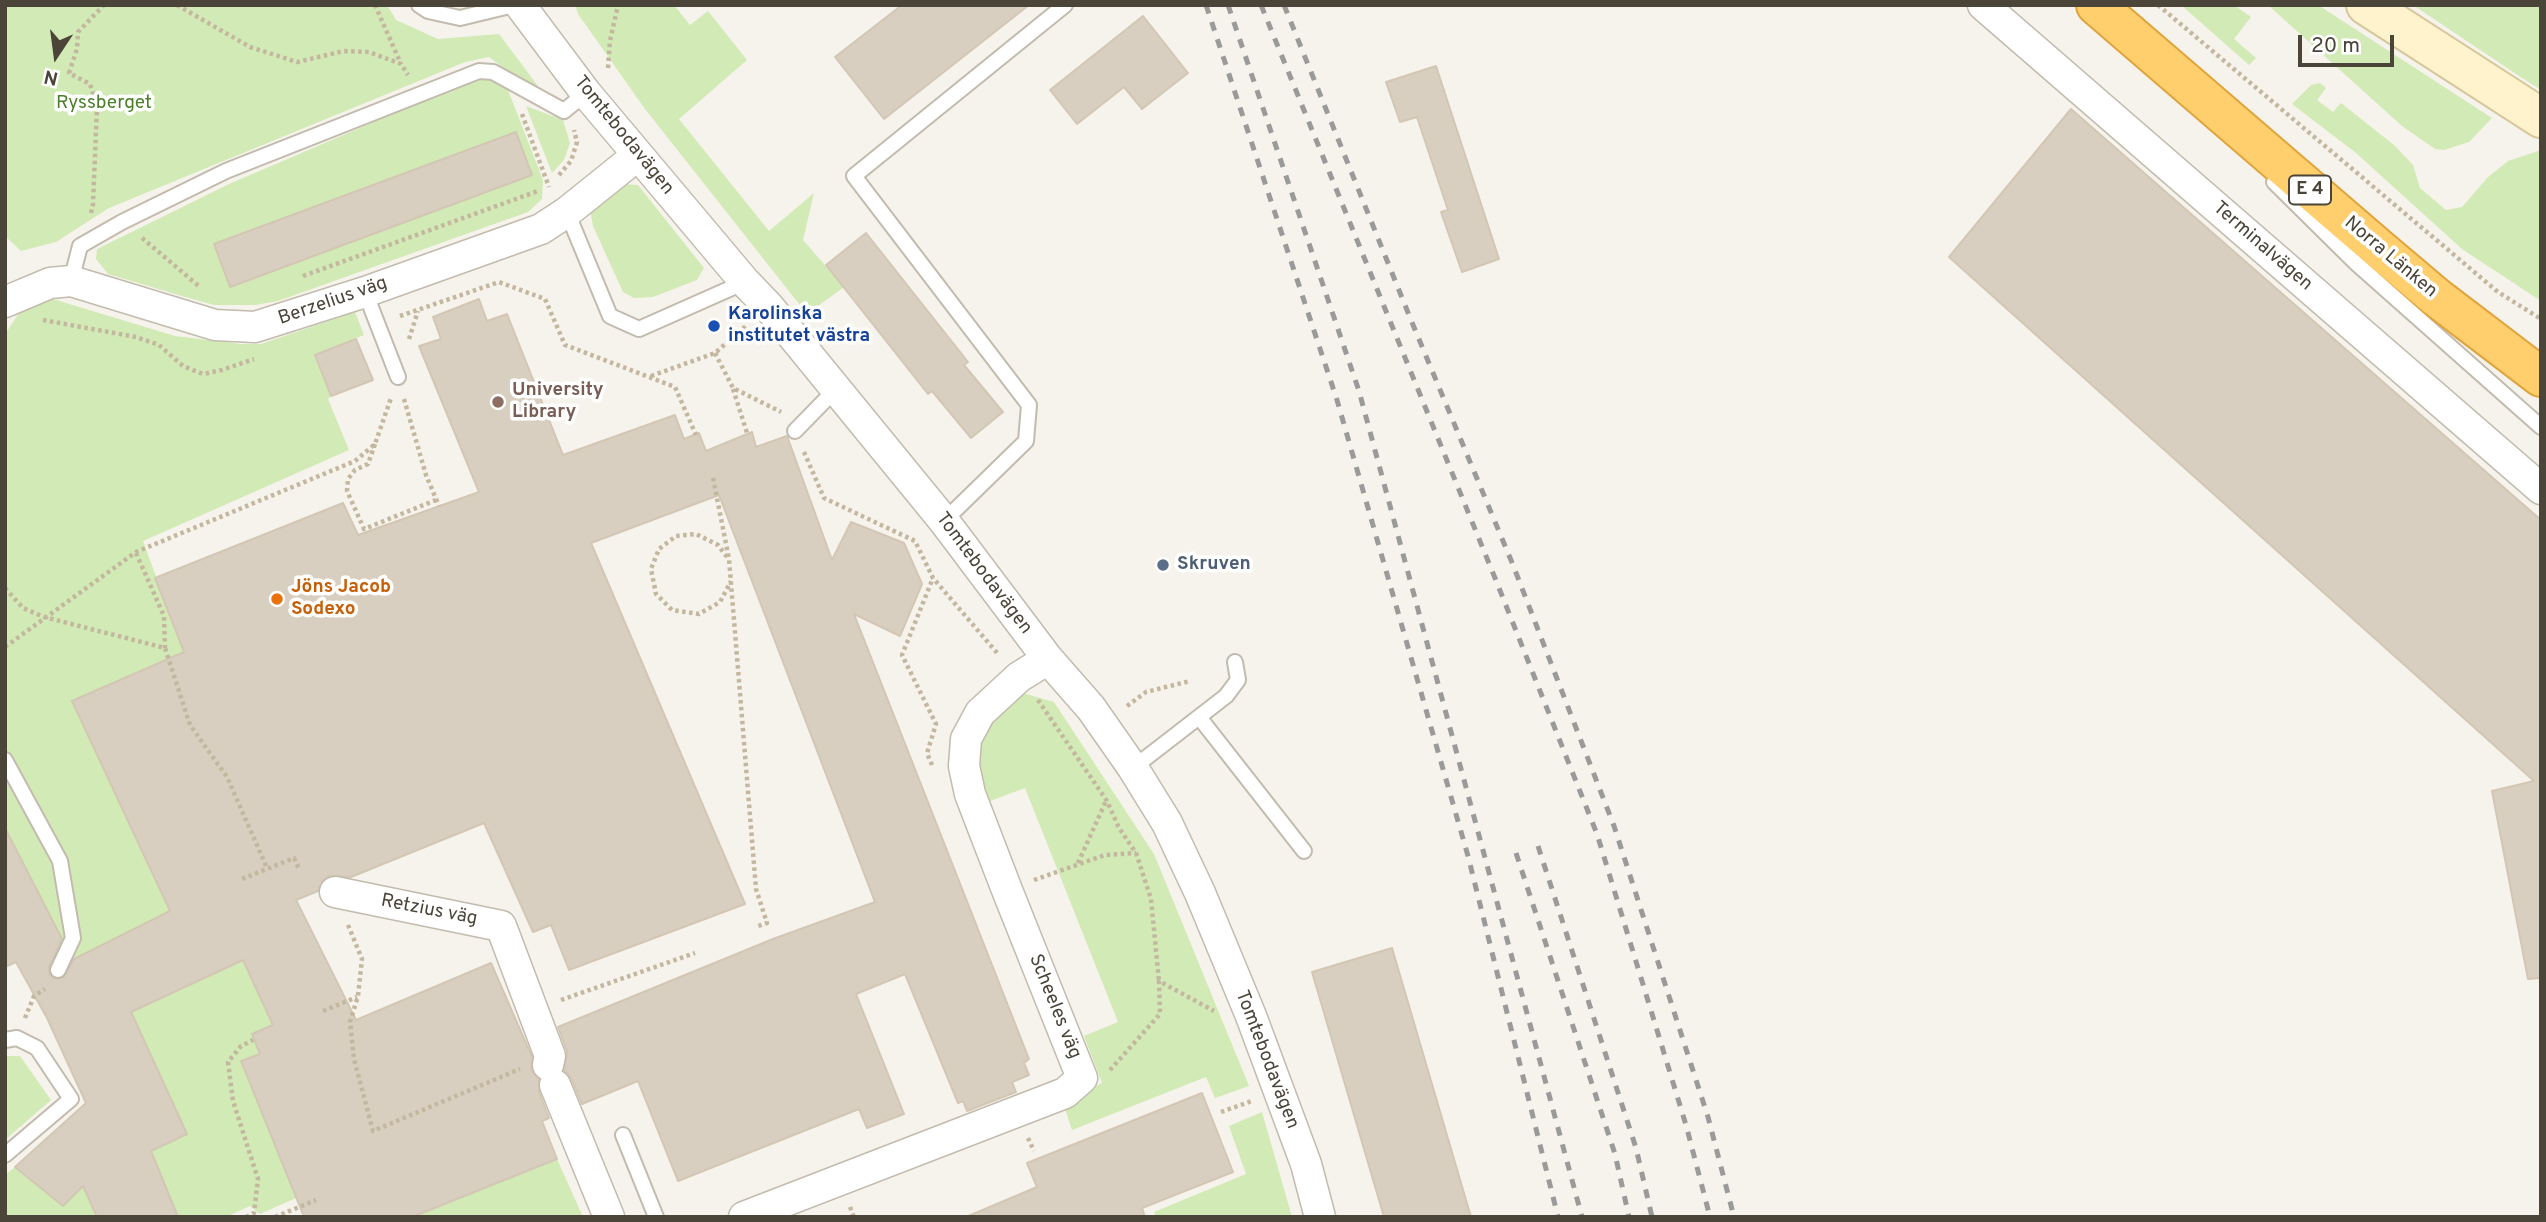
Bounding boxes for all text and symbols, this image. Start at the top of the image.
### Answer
north arrow [21,21,91,91]
scale bar [2301,21,2397,65]
text: 20 m [2311,33,2360,60]
text: N [42,63,61,90]
street label: Tomtebodavägen [568,72,678,200]
park label: Ryssberget [56,93,152,115]
road number: E 4 [2289,176,2331,204]
street label: Terminalvägen [2207,197,2317,297]
street label: Norra Länken [2339,212,2441,304]
street label: Berzelius väg [275,273,391,331]
place label: Karolinska institutet västra [728,304,870,348]
marker: Karolinska institutet västra [706,318,722,334]
place label: University Library [512,380,604,424]
marker: University Library [490,394,506,410]
street label: Tomtebodavägen [930,509,1036,639]
place label: Skruven [1177,554,1251,576]
marker: Skruven [1155,557,1171,573]
place label: Jöns Jacob Sodexo [291,577,391,621]
marker: Jöns Jacob Sodexo [269,591,285,607]
street label: Retzius väg [379,890,479,932]
street label: Scheeles väg [1023,951,1085,1063]
street label: Tomtebodavägen [1229,988,1303,1132]

